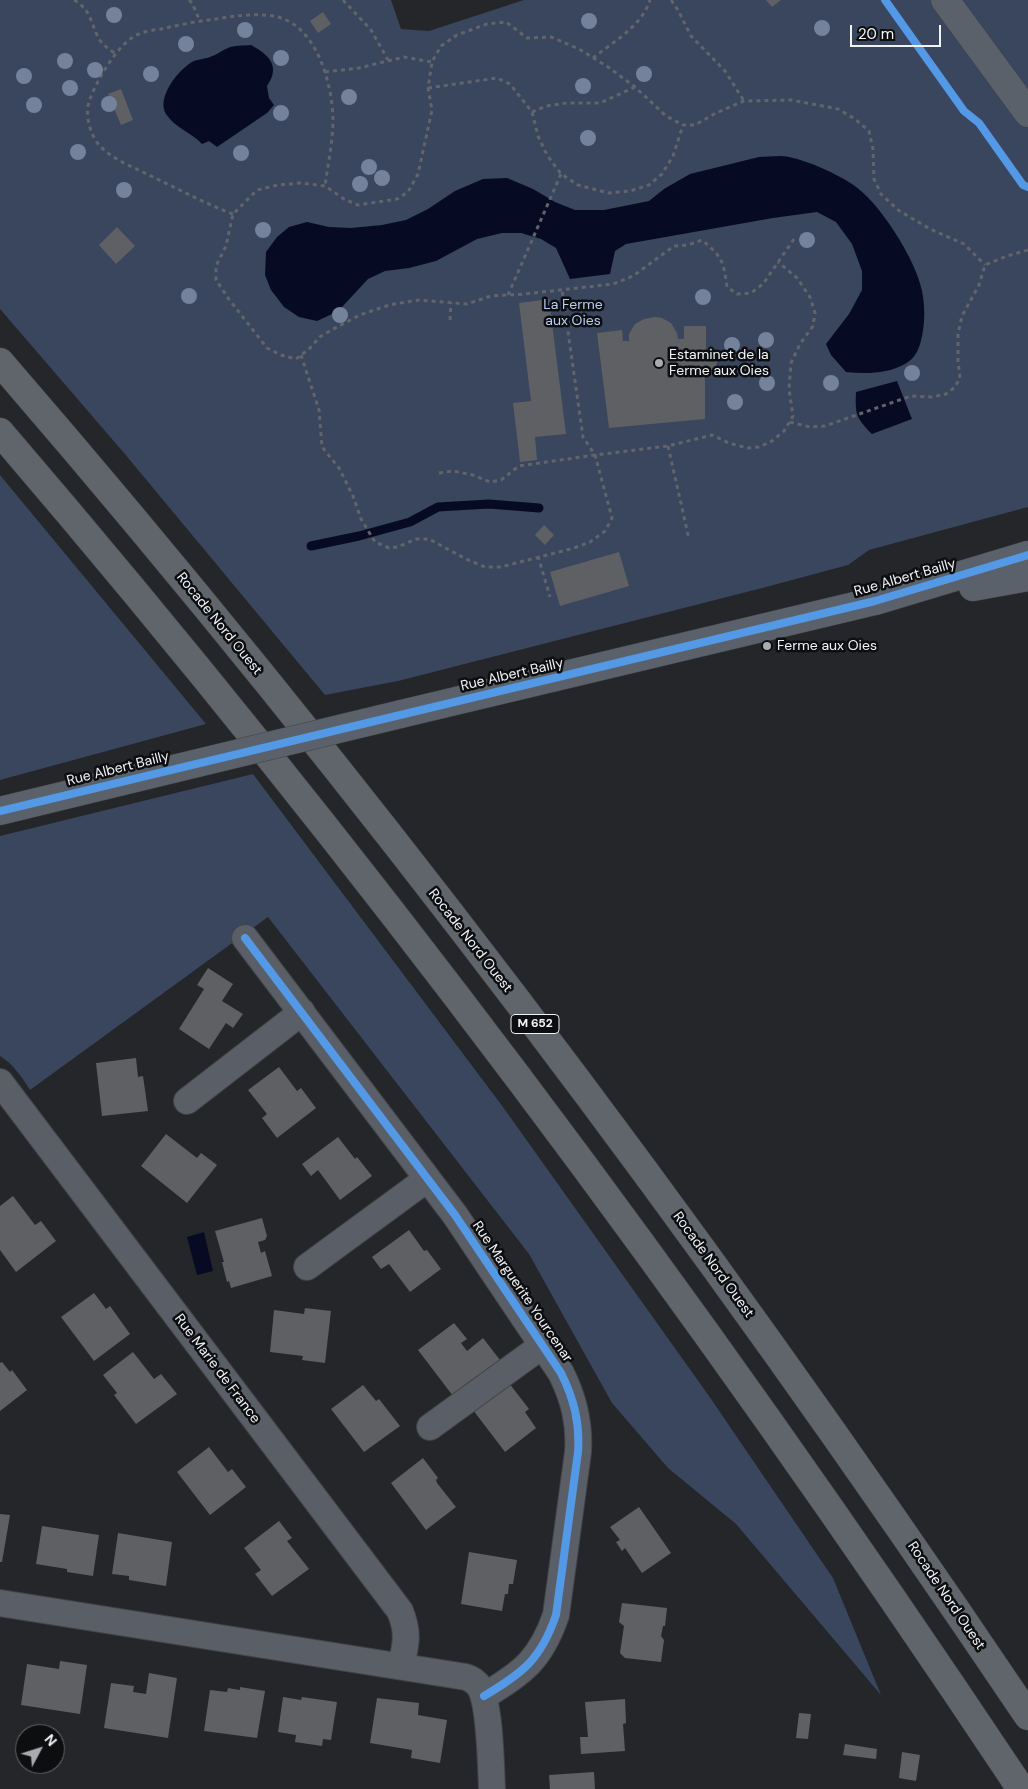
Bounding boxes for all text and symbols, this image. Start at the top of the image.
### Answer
scale bar [853,15,944,47]
text: 20 m [858,24,894,44]
park label: La Ferme aux Oies [543,297,603,330]
place label: Estaminet de la Ferme aux Oies [669,347,769,380]
marker: Estaminet de la Ferme aux Oies [653,357,665,369]
street label: Rue Albert Bailly [852,555,958,601]
street label: Rocade Nord Ouest [173,569,265,679]
place label: Ferme aux Oies [777,638,877,654]
marker: Ferme aux Oies [761,640,773,652]
street label: Rue Albert Bailly [459,655,565,695]
street label: Rue Albert Bailly [65,748,171,790]
street label: Rocade Nord Ouest [424,886,516,996]
road number: M 652 [511,1014,559,1034]
street label: Rocade Nord Ouest [669,1209,757,1321]
street label: Rue Marguerite Yourcenar [468,1218,576,1366]
street label: Rue Marie de France [170,1311,264,1427]
street label: Rocade Nord Ouest [904,1539,988,1653]
north arrow [15,1724,65,1774]
text: N [41,1730,61,1750]

